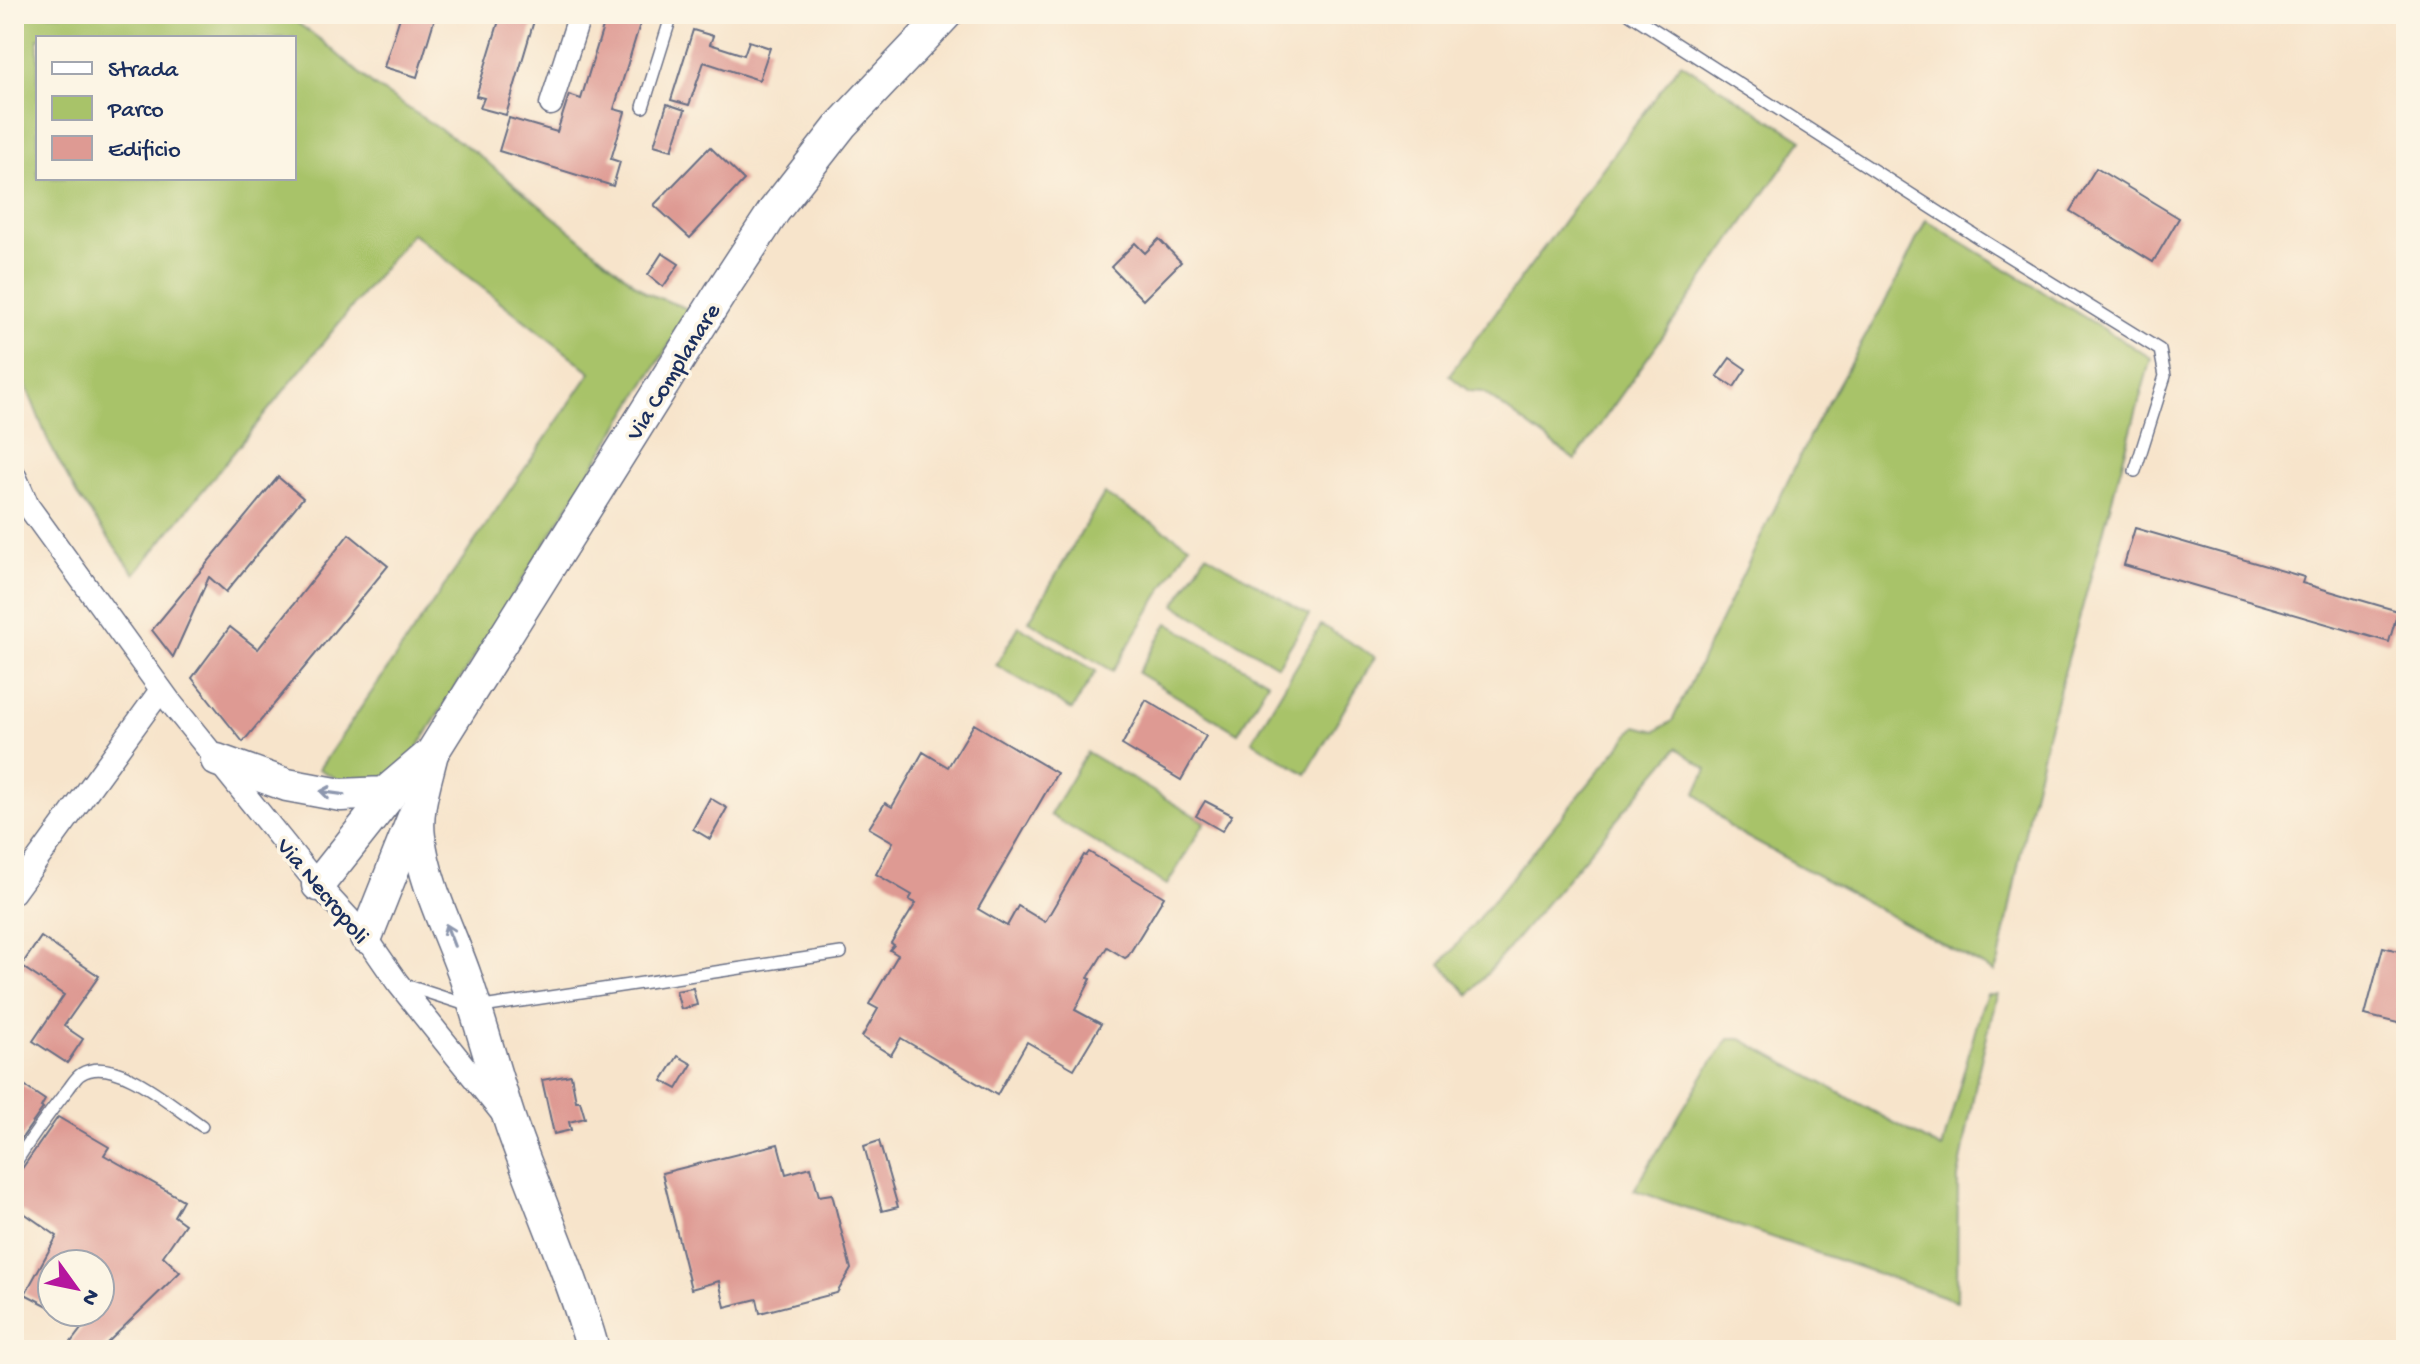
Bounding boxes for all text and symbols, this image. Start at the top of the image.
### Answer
legend [36,36,296,180]
text: Strada [108,57,179,86]
text: Parco [107,97,164,126]
text: Edificio [108,137,181,166]
street label: Via Complanare [621,298,729,448]
one-way arrow [319,785,345,800]
street label: Via Necropoli [268,833,374,951]
one-way arrow [442,923,456,948]
north arrow [36,1248,116,1328]
text: N [75,1284,104,1310]

